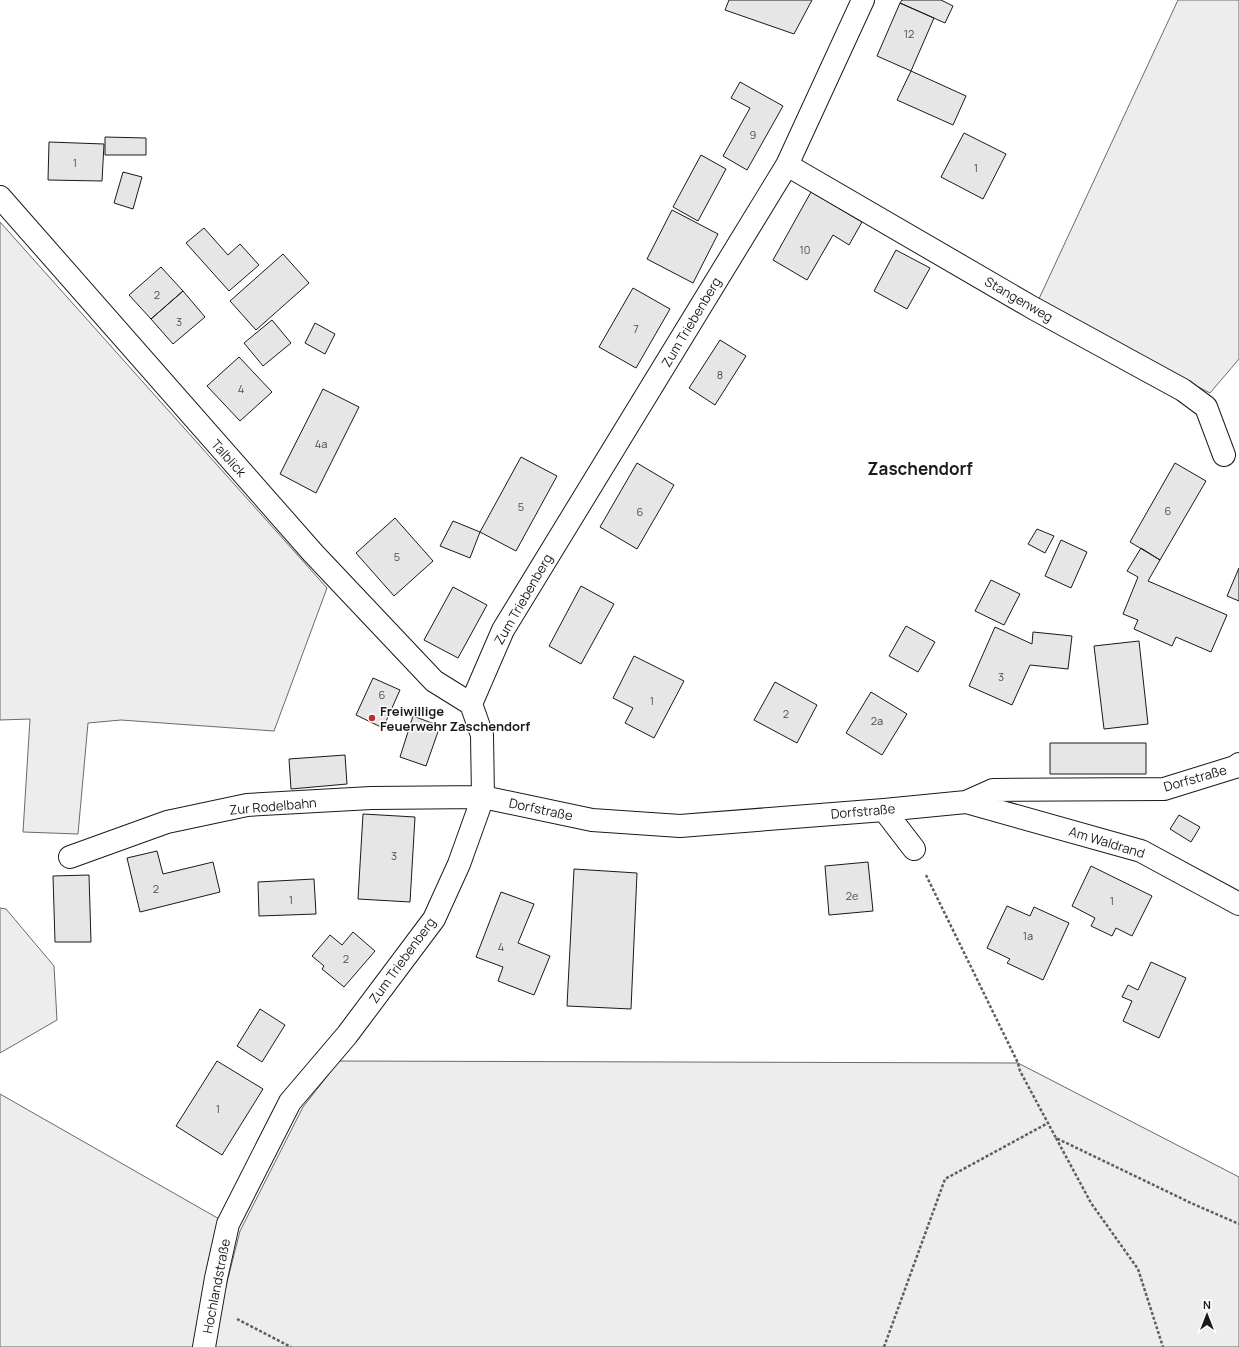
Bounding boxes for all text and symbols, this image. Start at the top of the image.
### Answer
house number: 12 [904,26,914,41]
house number: 9 [750,127,757,142]
house number: 1 [73,155,77,170]
house number: 1 [974,160,978,175]
house number: 10 [799,242,811,257]
street label: Stangenweg [982,272,1056,326]
street label: Zum Triebenberg [657,274,725,370]
house number: 2 [154,287,160,302]
house number: 3 [176,314,182,329]
house number: 7 [633,321,639,336]
house number: 8 [717,367,723,382]
house number: 4 [238,381,244,396]
street label: Talblick [207,435,251,481]
house number: 4a [315,436,327,451]
district label: Zaschendorf [867,457,973,480]
house number: 5 [518,499,524,514]
house number: 6 [1165,503,1172,518]
house number: 6 [637,504,644,519]
house number: 5 [394,549,400,564]
street label: Zum Triebenberg [490,550,556,648]
house number: 3 [998,669,1004,684]
house number: 6 [379,687,386,702]
house number: 1 [650,693,654,708]
place label: Freiwillige Feuerwehr Zaschendorf [380,702,530,735]
house number: 2 [783,706,789,721]
marker: Freiwillige Feuerwehr Zaschendorf [367,713,377,723]
house number: 2a [871,713,883,728]
street label: Dorfstraße [1161,760,1229,796]
street label: Zur Rodelbahn [229,793,317,819]
street label: Dorfstraße [507,793,575,825]
street label: Dorfstraße [830,799,896,823]
street label: Am Waldrand [1067,822,1147,862]
house number: 3 [391,848,397,863]
house number: 2 [153,881,159,896]
house number: 2e [846,888,859,903]
house number: 1 [289,892,293,907]
house number: 1 [1110,893,1114,908]
street label: Zum Triebenberg [365,913,439,1007]
house number: 1a [1023,928,1033,943]
house number: 4 [498,939,504,954]
house number: 2 [343,951,349,966]
house number: 1 [216,1101,220,1116]
street label: Hochlandstraße [198,1237,234,1335]
north arrow [1187,1295,1227,1335]
text: N [1203,1297,1211,1312]

